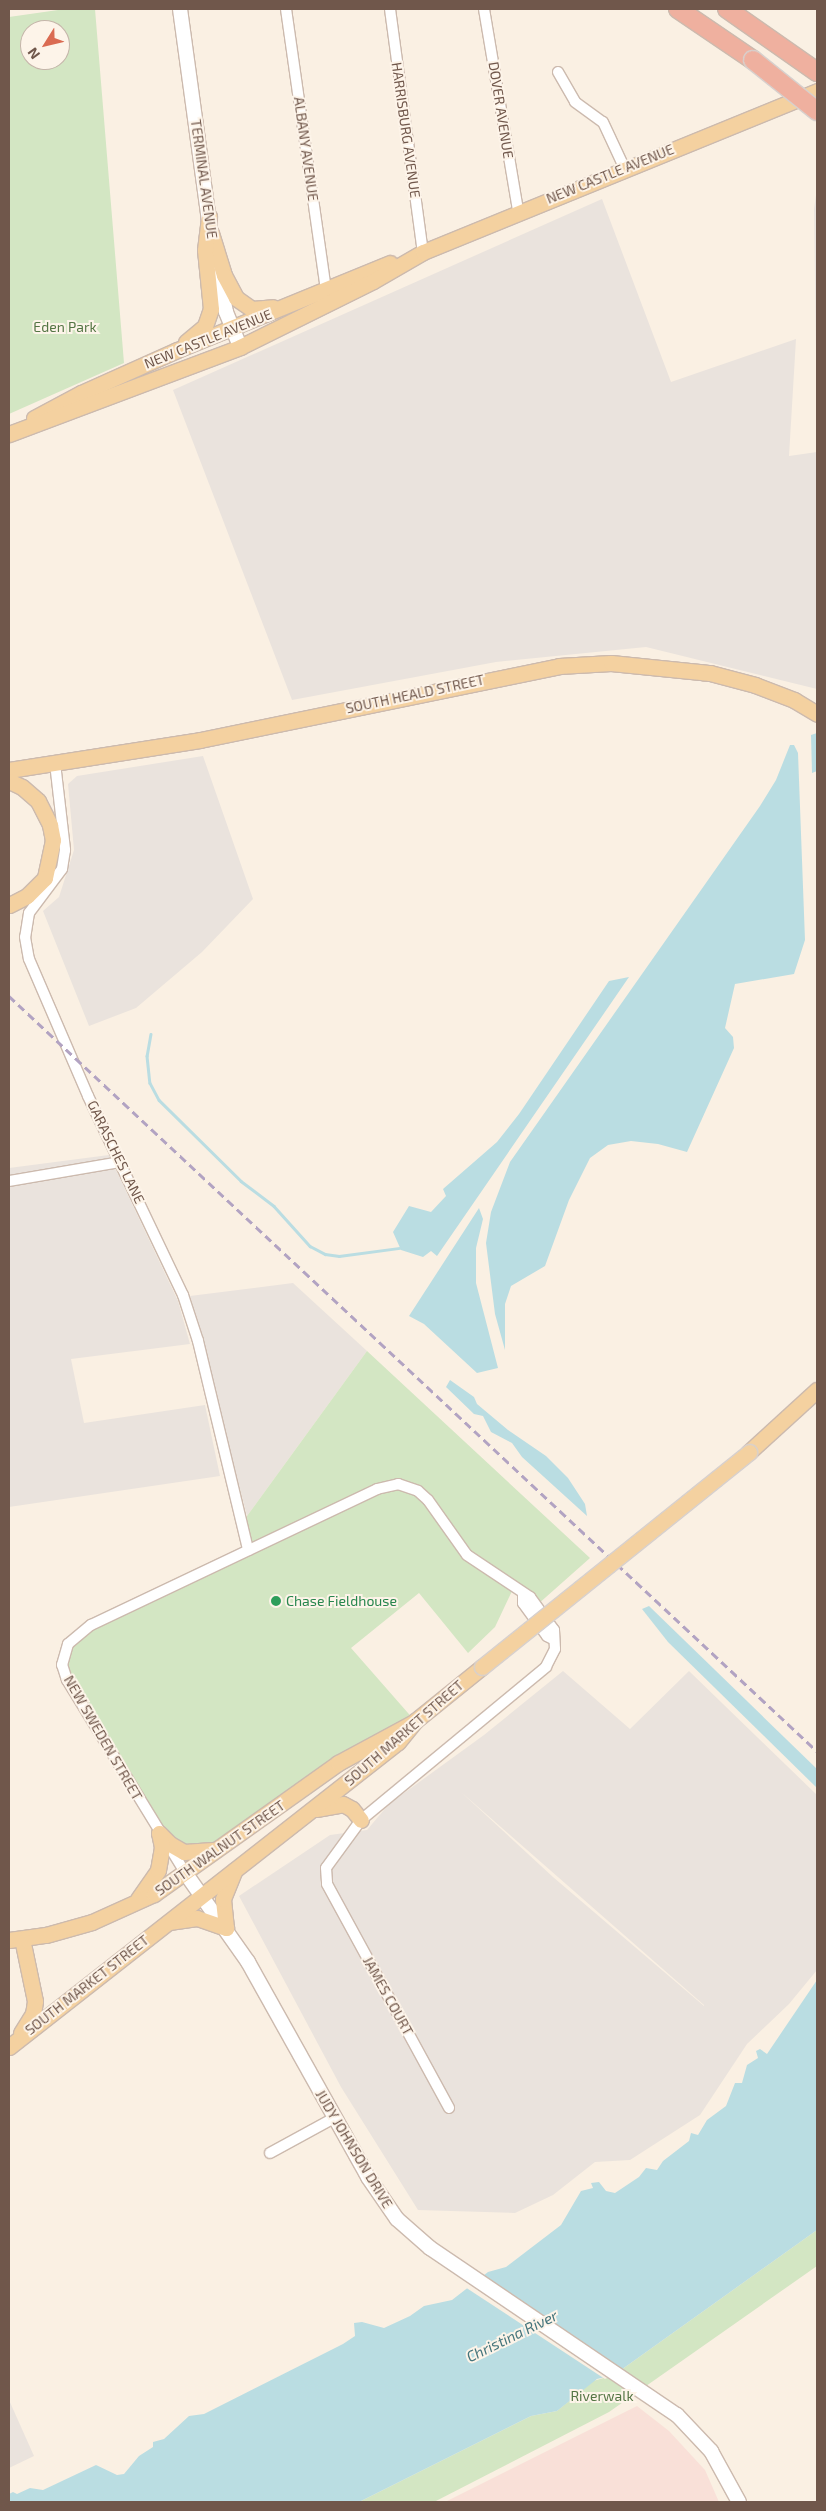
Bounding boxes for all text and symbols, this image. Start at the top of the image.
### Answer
north arrow [20,20,70,70]
text: N [23,44,43,63]
street label: DOVER AVENUE [485,60,517,160]
street label: HARRISBURG AVENUE [388,61,424,199]
street label: ALBANY AVENUE [290,95,322,203]
street label: TERMINAL AVENUE [187,118,221,240]
street label: NEW CASTLE AVENUE [544,141,676,207]
street label: NEW CASTLE AVENUE [142,306,274,372]
park label: Eden Park [33,319,97,335]
street label: SOUTH HEALD STREET [344,671,486,717]
street label: GARASCHES LANE [84,1098,148,1206]
place label: Chase Fieldhouse [286,1593,397,1609]
marker: Chase Fieldhouse [270,1595,282,1607]
street label: NEW SWEDEN STREET [60,1672,146,1804]
street label: SOUTH MARKET STREET [341,1677,467,1789]
street label: SOUTH WALNUT STREET [152,1797,288,1899]
street label: SOUTH MARKET STREET [22,1931,152,2039]
street label: JAMES COURT [359,1954,417,2038]
street label: JUDY JOHNSON DRIVE [312,2086,396,2212]
water label: Christina River [463,2306,561,2366]
park label: Riverwalk [570,2388,634,2404]

